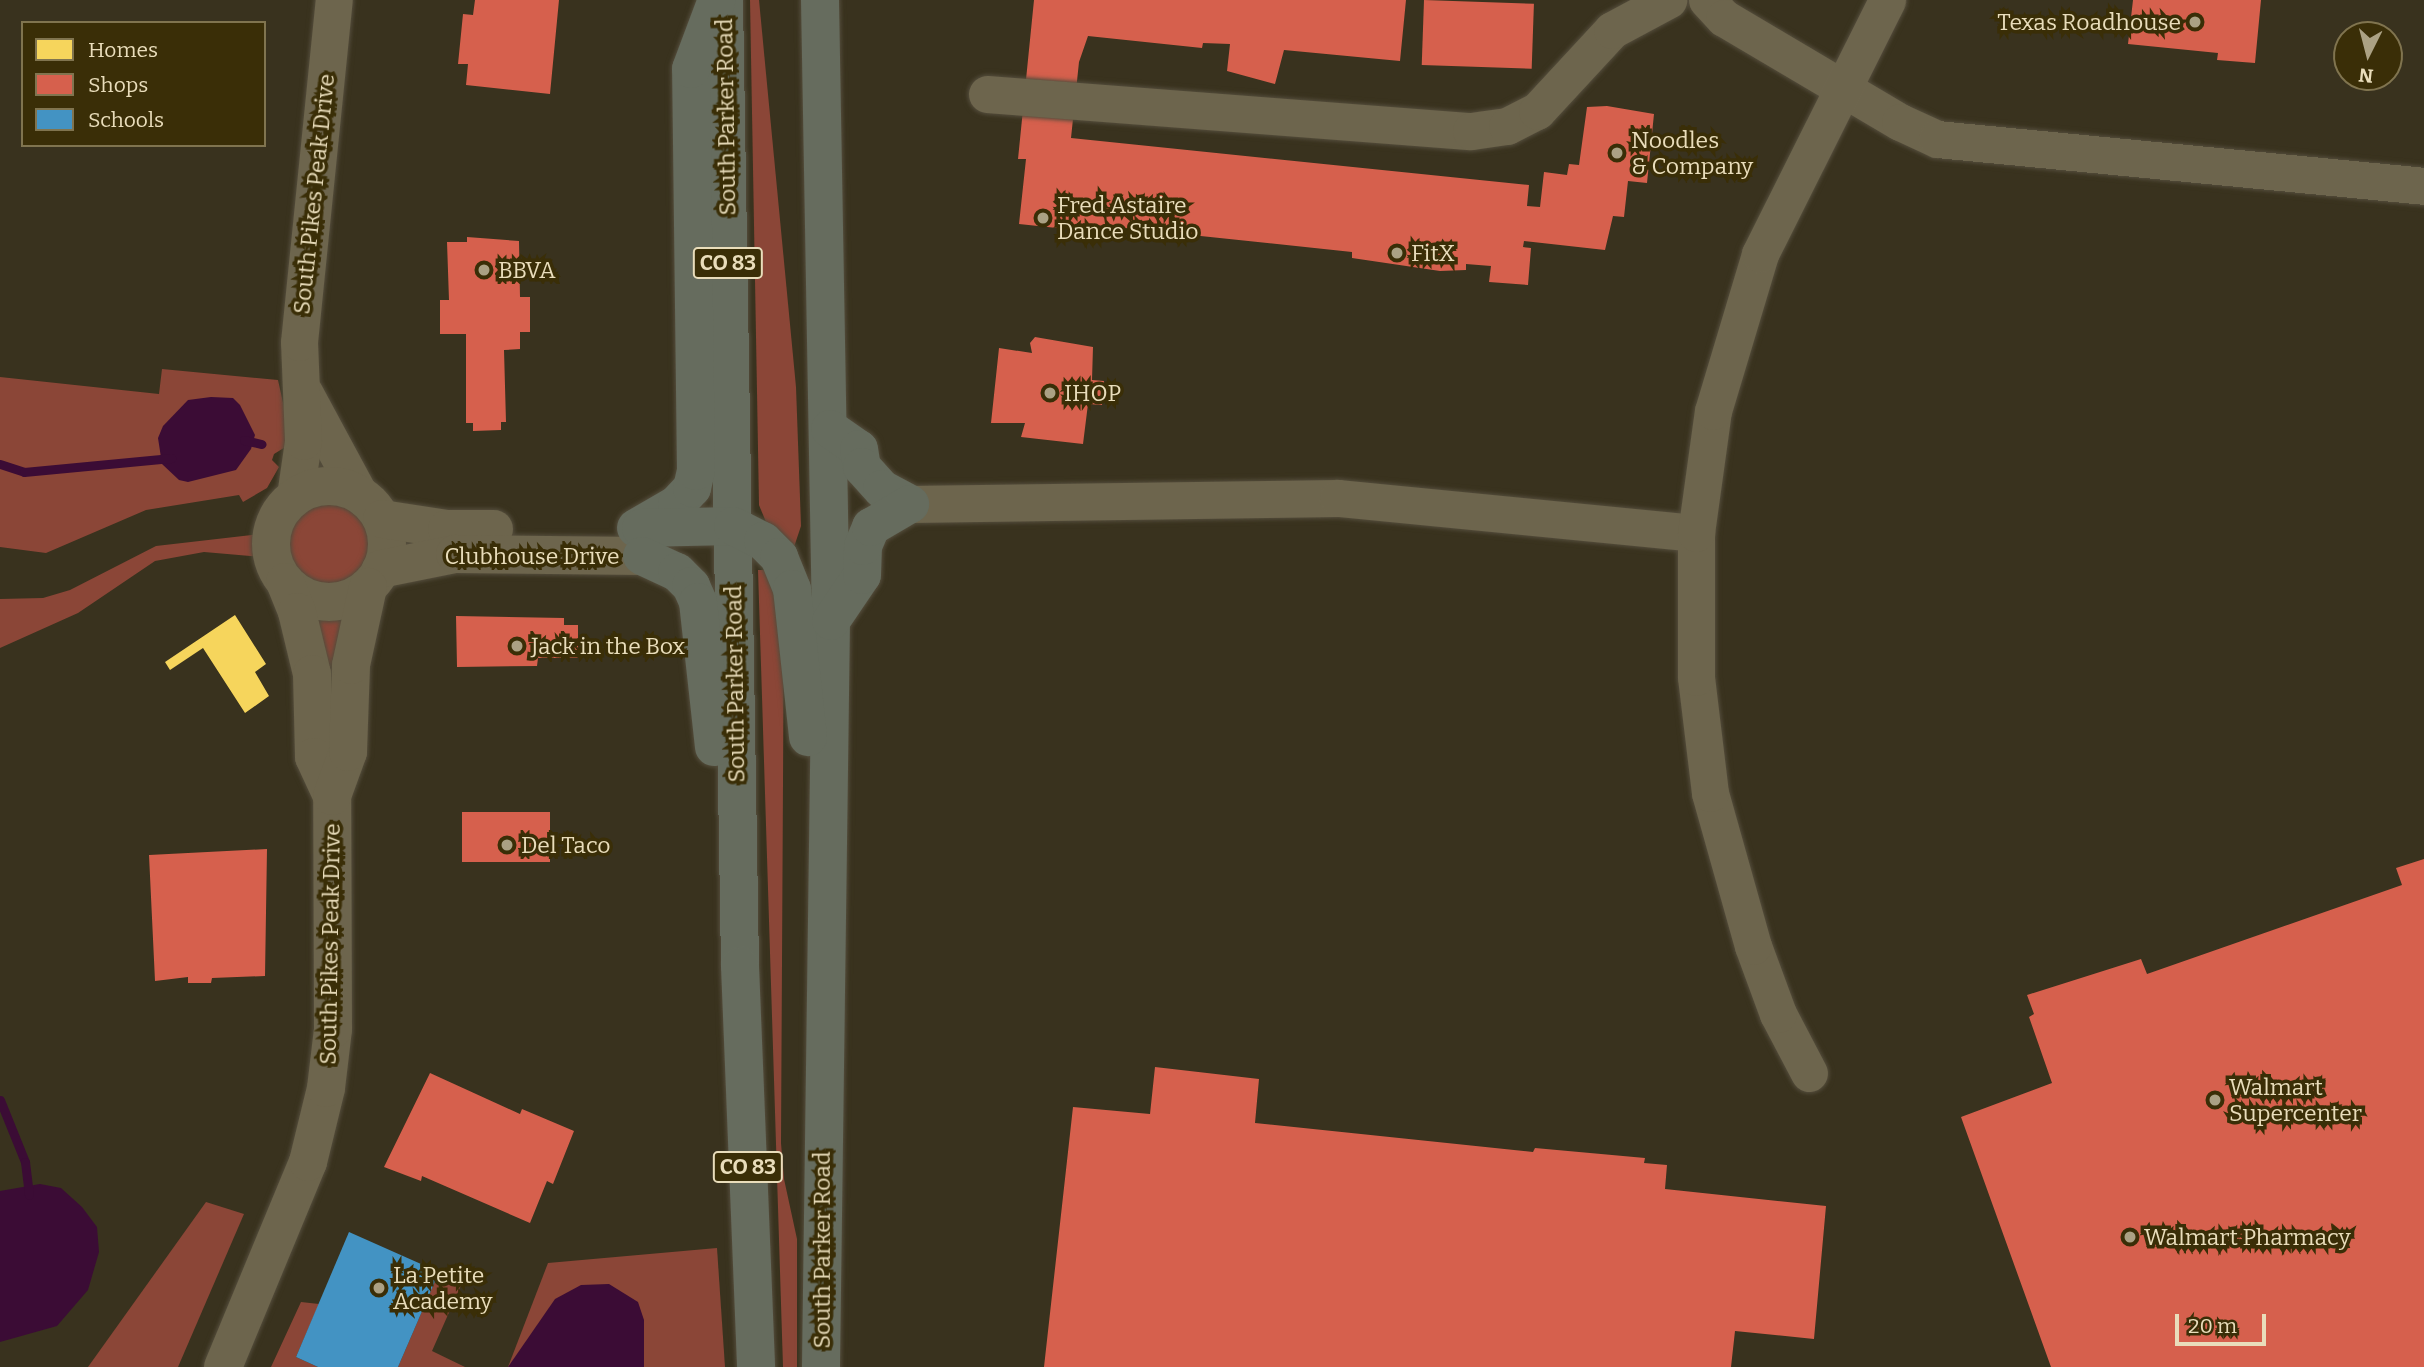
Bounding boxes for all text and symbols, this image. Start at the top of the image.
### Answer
place label: Texas Roadhouse [1997,8,2181,36]
marker: Texas Roadhouse [2187,14,2203,30]
street label: South Parker Road [710,18,742,216]
legend [21,21,266,147]
north arrow [2333,21,2403,91]
text: Homes [88,37,158,63]
text: N [2357,63,2374,88]
text: Shops [88,72,148,98]
street label: South Pikes Peak Drive [288,72,340,316]
text: Schools [88,107,164,133]
place label: Noodles & Company [1631,126,1753,180]
marker: Noodles & Company [1609,145,1625,161]
place label: Fred Astaire Dance Studio [1057,191,1199,245]
marker: Fred Astaire Dance Studio [1035,210,1051,226]
place label: FitX [1411,239,1455,267]
marker: FitX [1389,245,1405,261]
road number: CO 83 [691,246,765,280]
place label: BBVA [498,256,556,284]
marker: BBVA [476,262,492,278]
place label: IHOP [1064,379,1121,407]
marker: IHOP [1042,385,1058,401]
street label: Clubhouse Drive [444,542,620,570]
street label: South Parker Road [719,585,751,783]
place label: Jack in the Box [531,632,685,660]
marker: Jack in the Box [509,638,525,654]
street label: South Pikes Peak Drive [314,823,346,1065]
place label: Del Taco [521,831,611,859]
marker: Del Taco [499,837,515,853]
place label: Walmart Supercenter [2229,1073,2362,1127]
marker: Walmart Supercenter [2207,1092,2223,1108]
road number: CO 83 [711,1150,785,1184]
street label: South Parker Road [808,1151,836,1349]
place label: Walmart Pharmacy [2144,1223,2351,1251]
marker: Walmart Pharmacy [2122,1229,2138,1245]
place label: La Petite Academy [393,1261,492,1315]
marker: La Petite Academy [371,1280,387,1296]
scale bar [2179,1300,2270,1344]
text: 20 m [2188,1313,2237,1339]

